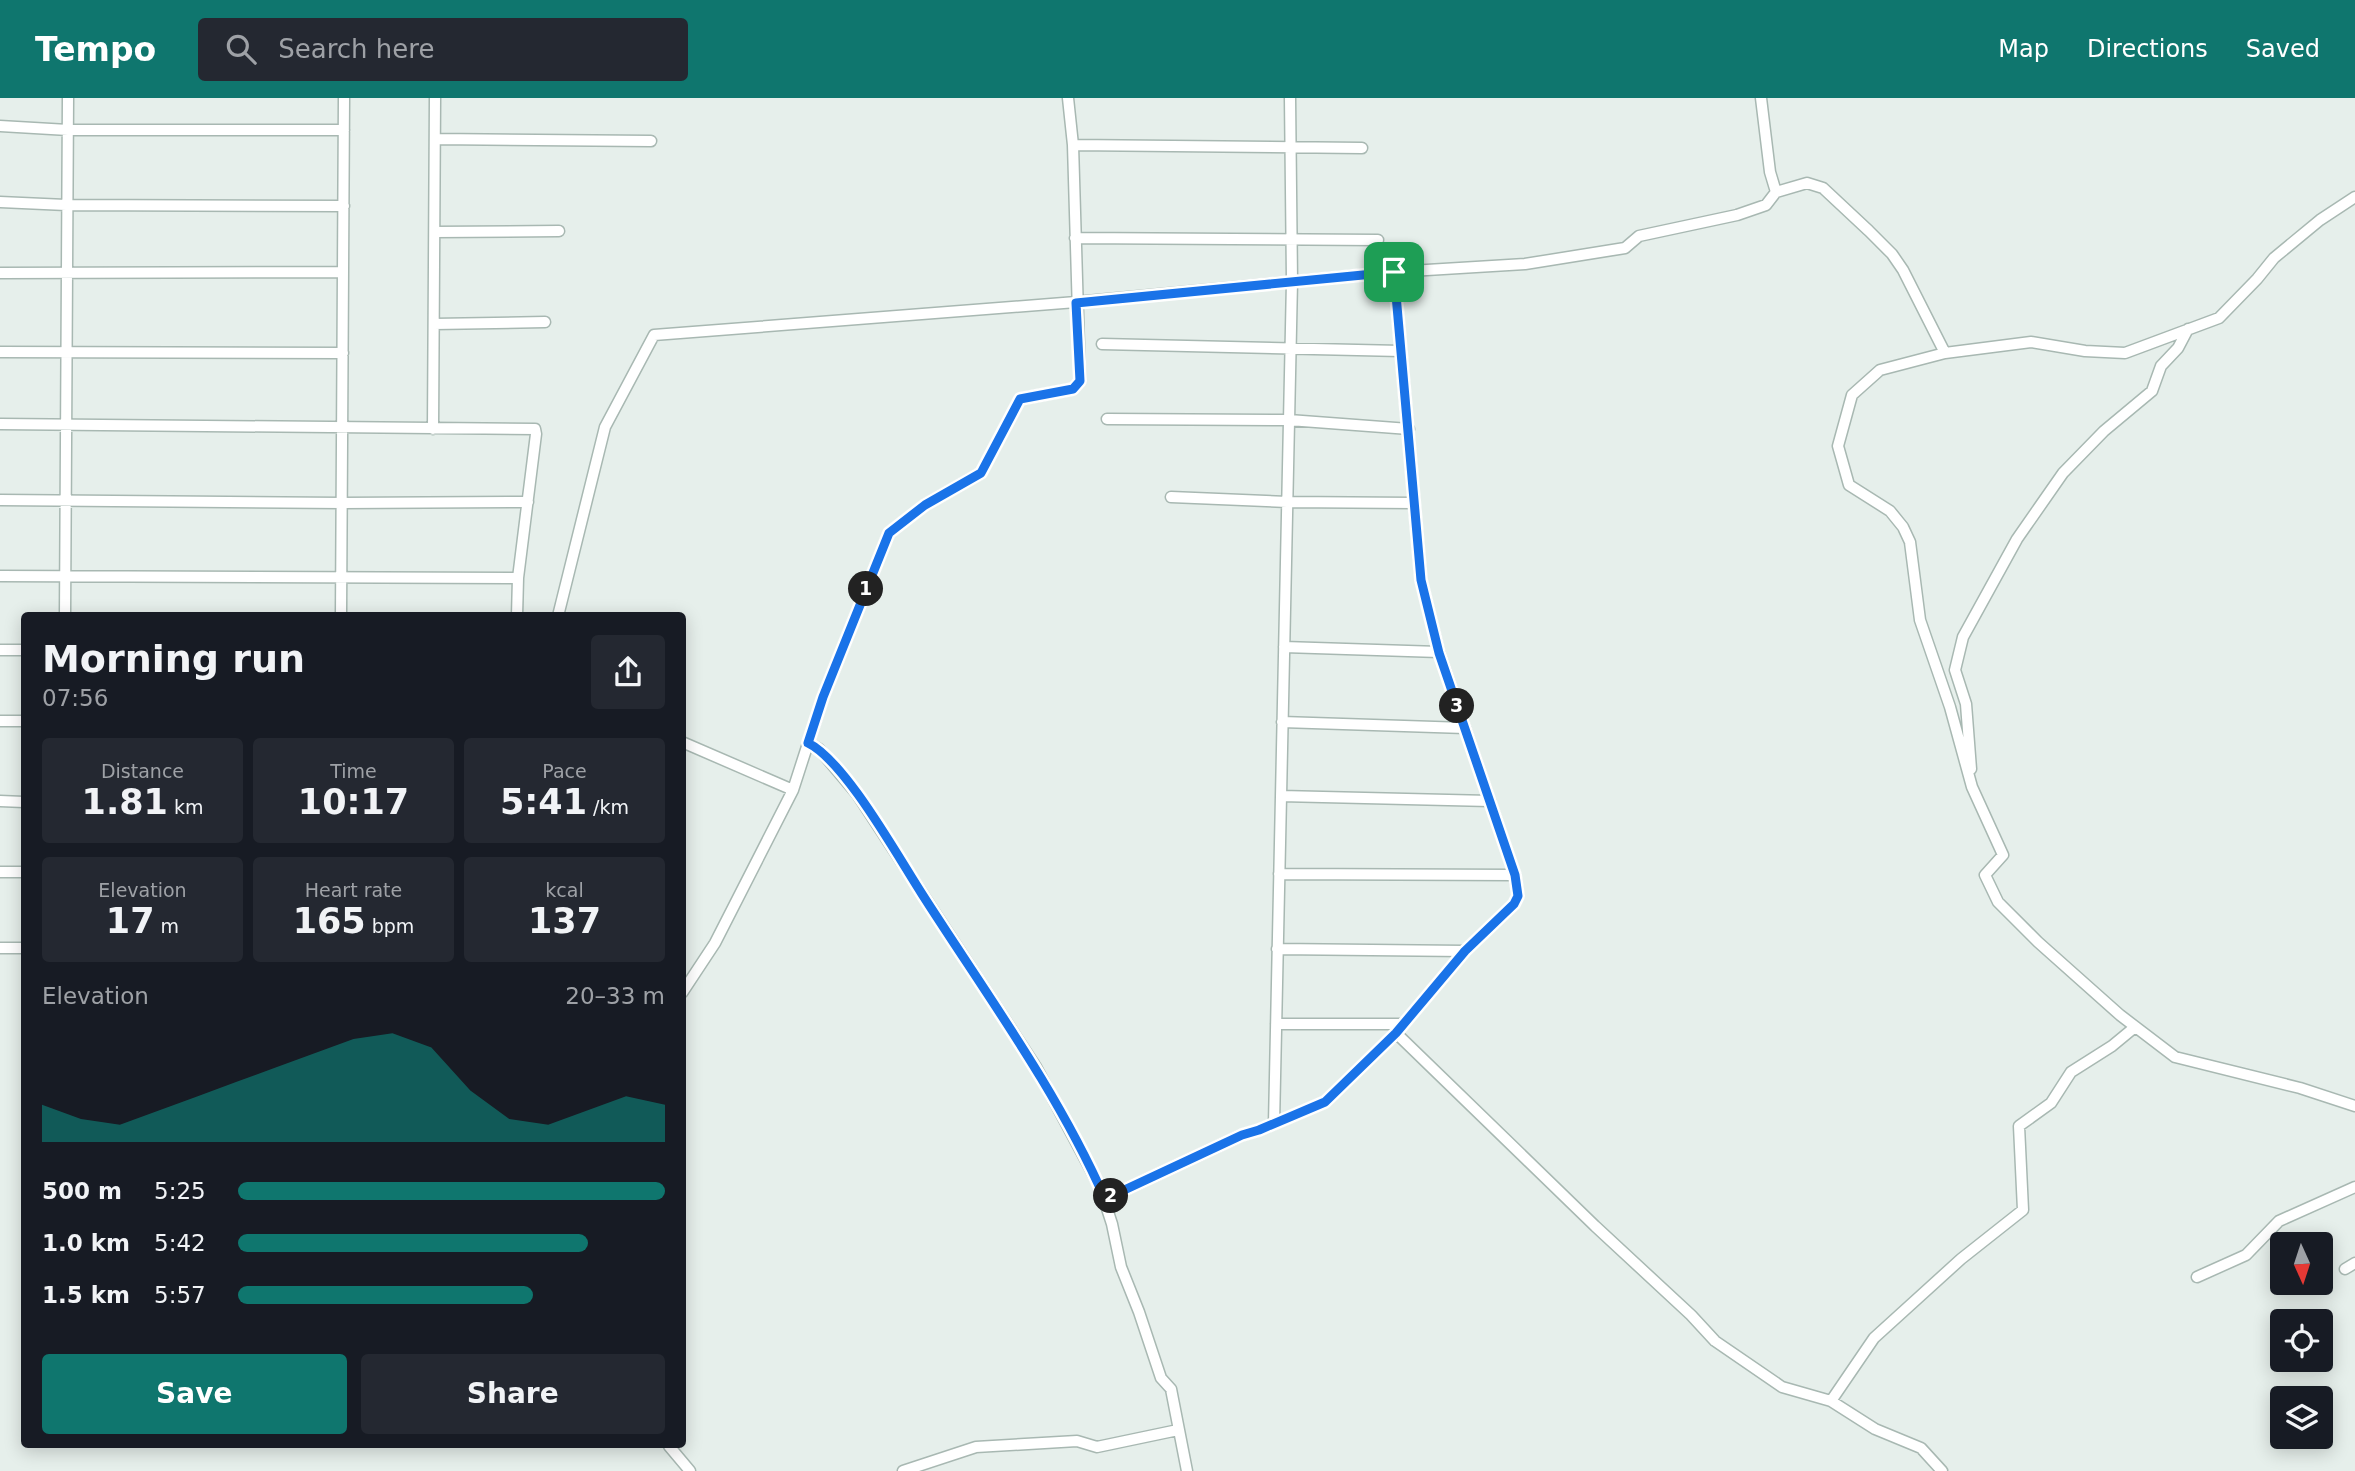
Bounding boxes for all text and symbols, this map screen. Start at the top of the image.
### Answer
search box [198,18,688,81]
text: Tempo [35,30,156,69]
icon: search [222,30,260,68]
text: Search here [278,34,434,64]
text: Map [1998,35,2049,63]
text: Directions [2087,35,2208,63]
text: Saved [2246,35,2320,63]
pin [1364,242,1424,302]
icon: arrive [1375,253,1413,291]
pin: 1 [848,572,884,606]
text: 1 [859,577,872,599]
button: share [591,635,665,709]
text: Morning run [42,637,305,681]
text: 07:56 [42,685,108,711]
pin: 3 [1440,688,1474,724]
text: 3 [1450,694,1463,716]
text: Distance [101,760,184,782]
text: Time [330,760,377,782]
text: Pace [542,760,587,782]
text: 1.81 [82,782,168,822]
text: 10:17 [298,782,409,822]
text: 5:41 [500,782,587,822]
text: km [168,796,203,818]
text: /km [587,796,629,818]
text: Elevation [98,879,187,901]
text: Heart rate [305,879,402,901]
text: kcal [545,879,584,901]
text: 17 [106,901,155,941]
text: 165 [293,901,366,941]
text: 137 [528,901,601,941]
text: m [155,915,179,937]
text: bpm [366,915,414,937]
text: Elevation [42,983,149,1009]
text: 20–33 m [565,983,665,1009]
text: 500 m [42,1178,122,1204]
text: 5:25 [154,1178,206,1204]
pin: 2 [1094,1178,1128,1214]
text: 2 [1104,1184,1117,1206]
text: 1.0 km [42,1230,130,1256]
text: 5:42 [154,1230,206,1256]
north arrow [2270,1232,2333,1295]
map controls [2270,1232,2333,1449]
text: 1.5 km [42,1282,130,1308]
text: 5:57 [154,1282,206,1308]
button: locate [2270,1309,2333,1372]
button: Save [42,1354,347,1434]
button: Share [361,1354,665,1434]
button: layers [2270,1386,2333,1449]

